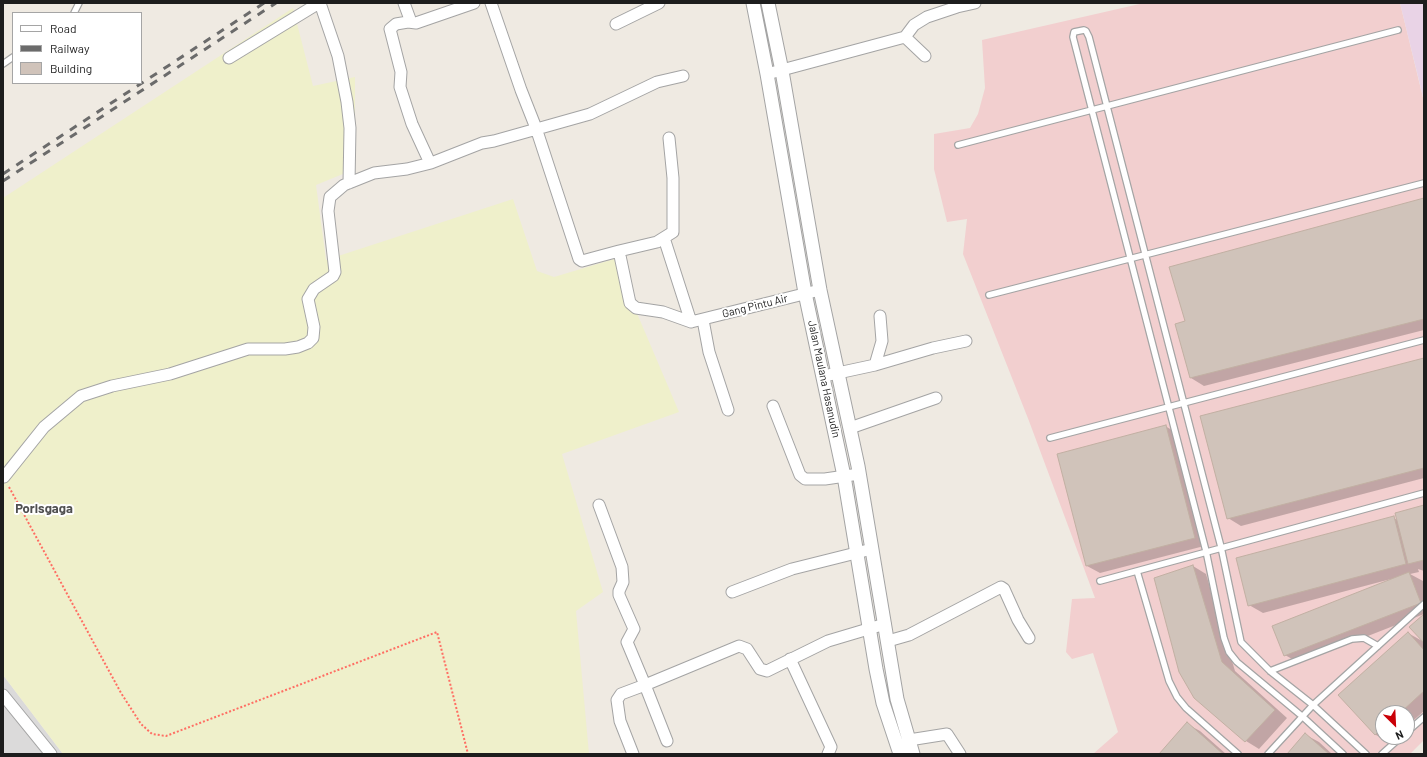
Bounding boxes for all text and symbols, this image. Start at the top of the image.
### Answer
legend [12,12,142,84]
text: Road [50,21,77,35]
text: Railway [50,41,89,55]
text: Building [50,61,92,75]
street label: Gang Pintu Air [721,291,789,321]
street label: Jalan Maulana Hasanudin [805,319,843,439]
district label: Porisgaga [15,501,73,517]
north arrow [1375,705,1415,745]
text: N [1394,728,1406,743]

